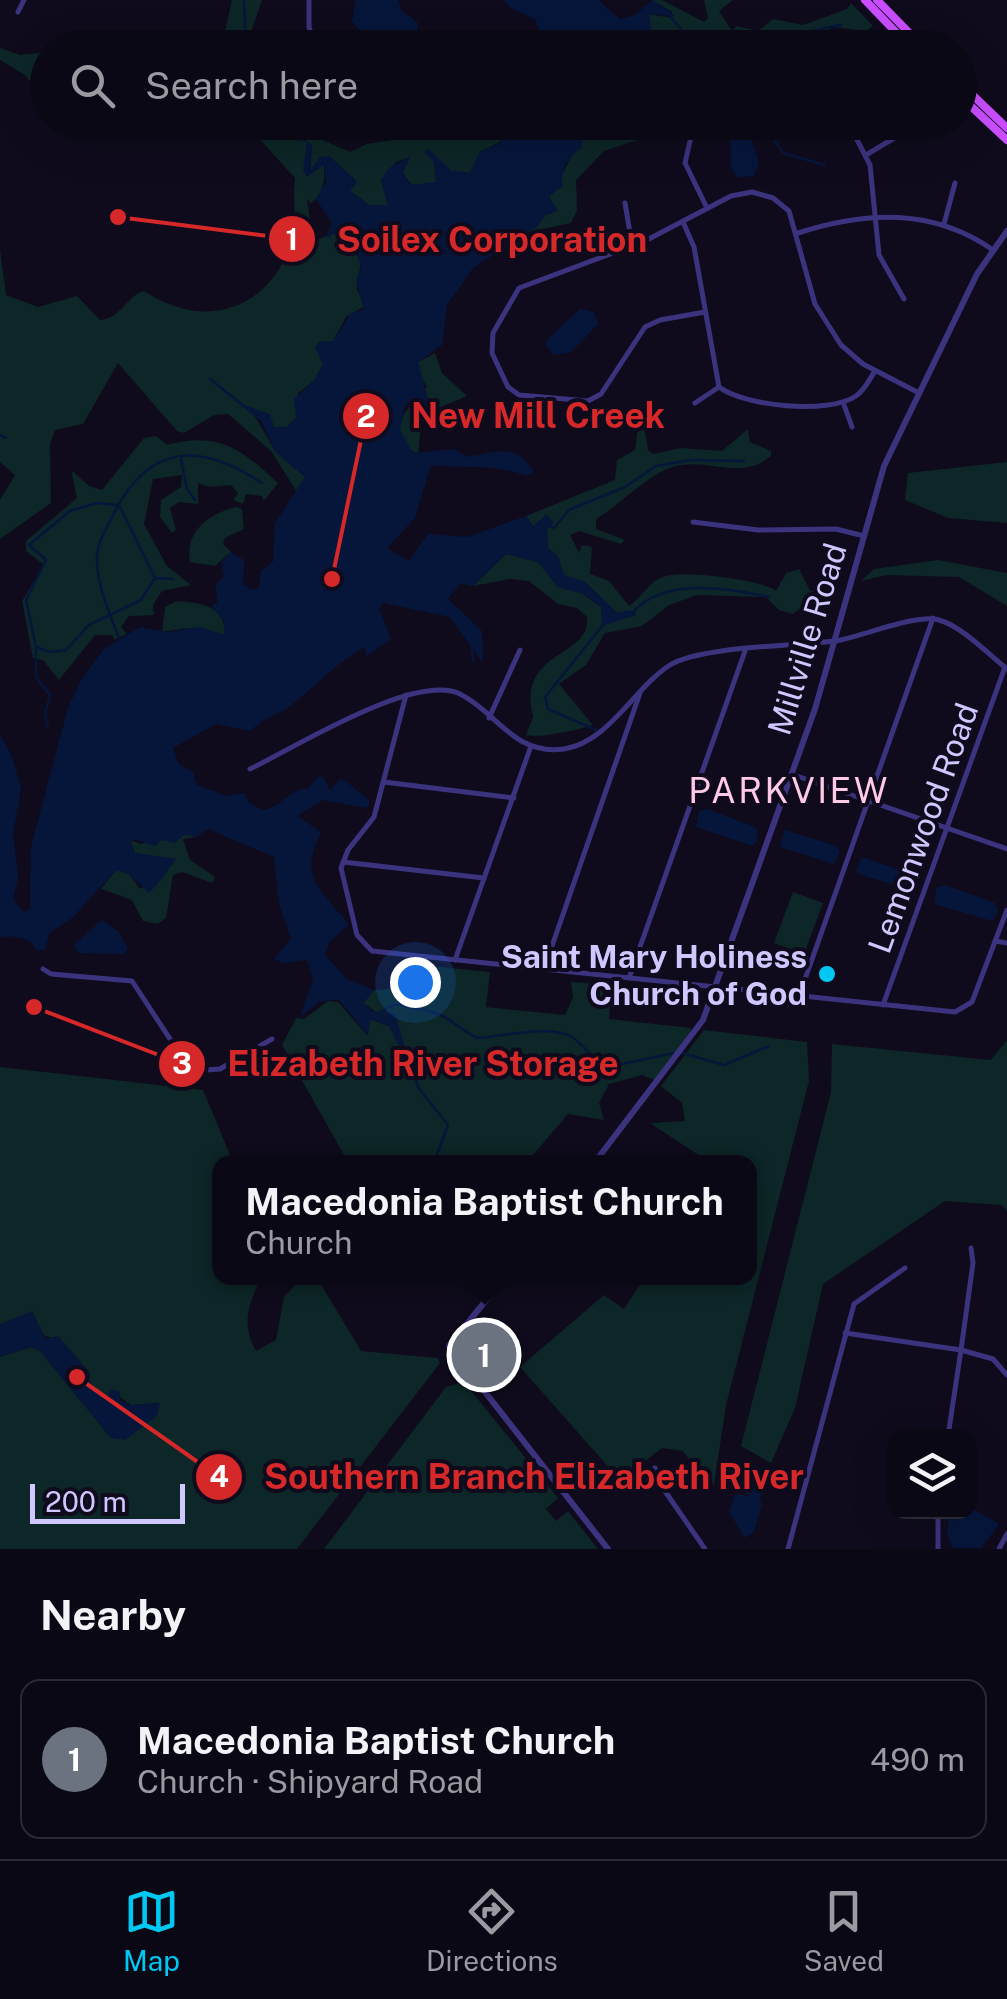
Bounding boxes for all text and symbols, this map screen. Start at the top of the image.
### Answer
search box [30,30,977,140]
icon: search [65,58,120,113]
text: Search here [145,63,358,108]
callout: Soilex Corporation [267,207,668,272]
text: Soilex Corporation [337,219,647,260]
text: 1 [286,221,298,257]
callout: New Mill Creek [341,384,685,449]
text: New Mill Creek [411,395,665,436]
text: 2 [356,398,376,434]
street label: Millville Road [760,539,854,739]
street label: Lemonwood Road [861,698,985,958]
district label: PARKVIEW [688,770,890,811]
place label: Saint Mary Holiness Church of God [501,938,807,1012]
your location [390,957,441,1008]
marker: Saint Mary Holiness Church of God [816,963,838,985]
callout: Elizabeth River Storage [157,1031,639,1096]
text: Elizabeth River Storage [227,1043,619,1084]
text: 3 [172,1045,192,1081]
popup [212,1155,757,1285]
text: Macedonia Baptist Church [245,1179,724,1224]
text: Church [245,1224,352,1261]
pin: 1 [452,1318,516,1392]
map controls [887,1429,977,1519]
button: layers [887,1429,977,1519]
callout: Southern Branch Elizabeth River [194,1444,824,1509]
text: Southern Branch Elizabeth River [264,1456,804,1497]
text: 4 [209,1458,229,1494]
scale bar [30,1479,185,1524]
text: 200 m [45,1485,127,1518]
text: Nearby [40,1590,186,1639]
text: Macedonia Baptist Church [137,1718,615,1763]
text: 1 [68,1741,81,1778]
text: 490 m [870,1741,965,1778]
text: Church · Shipyard Road [137,1763,483,1800]
tab: Map [123,1884,180,1977]
tab: Directions [426,1884,558,1977]
tab: Saved [804,1884,884,1977]

